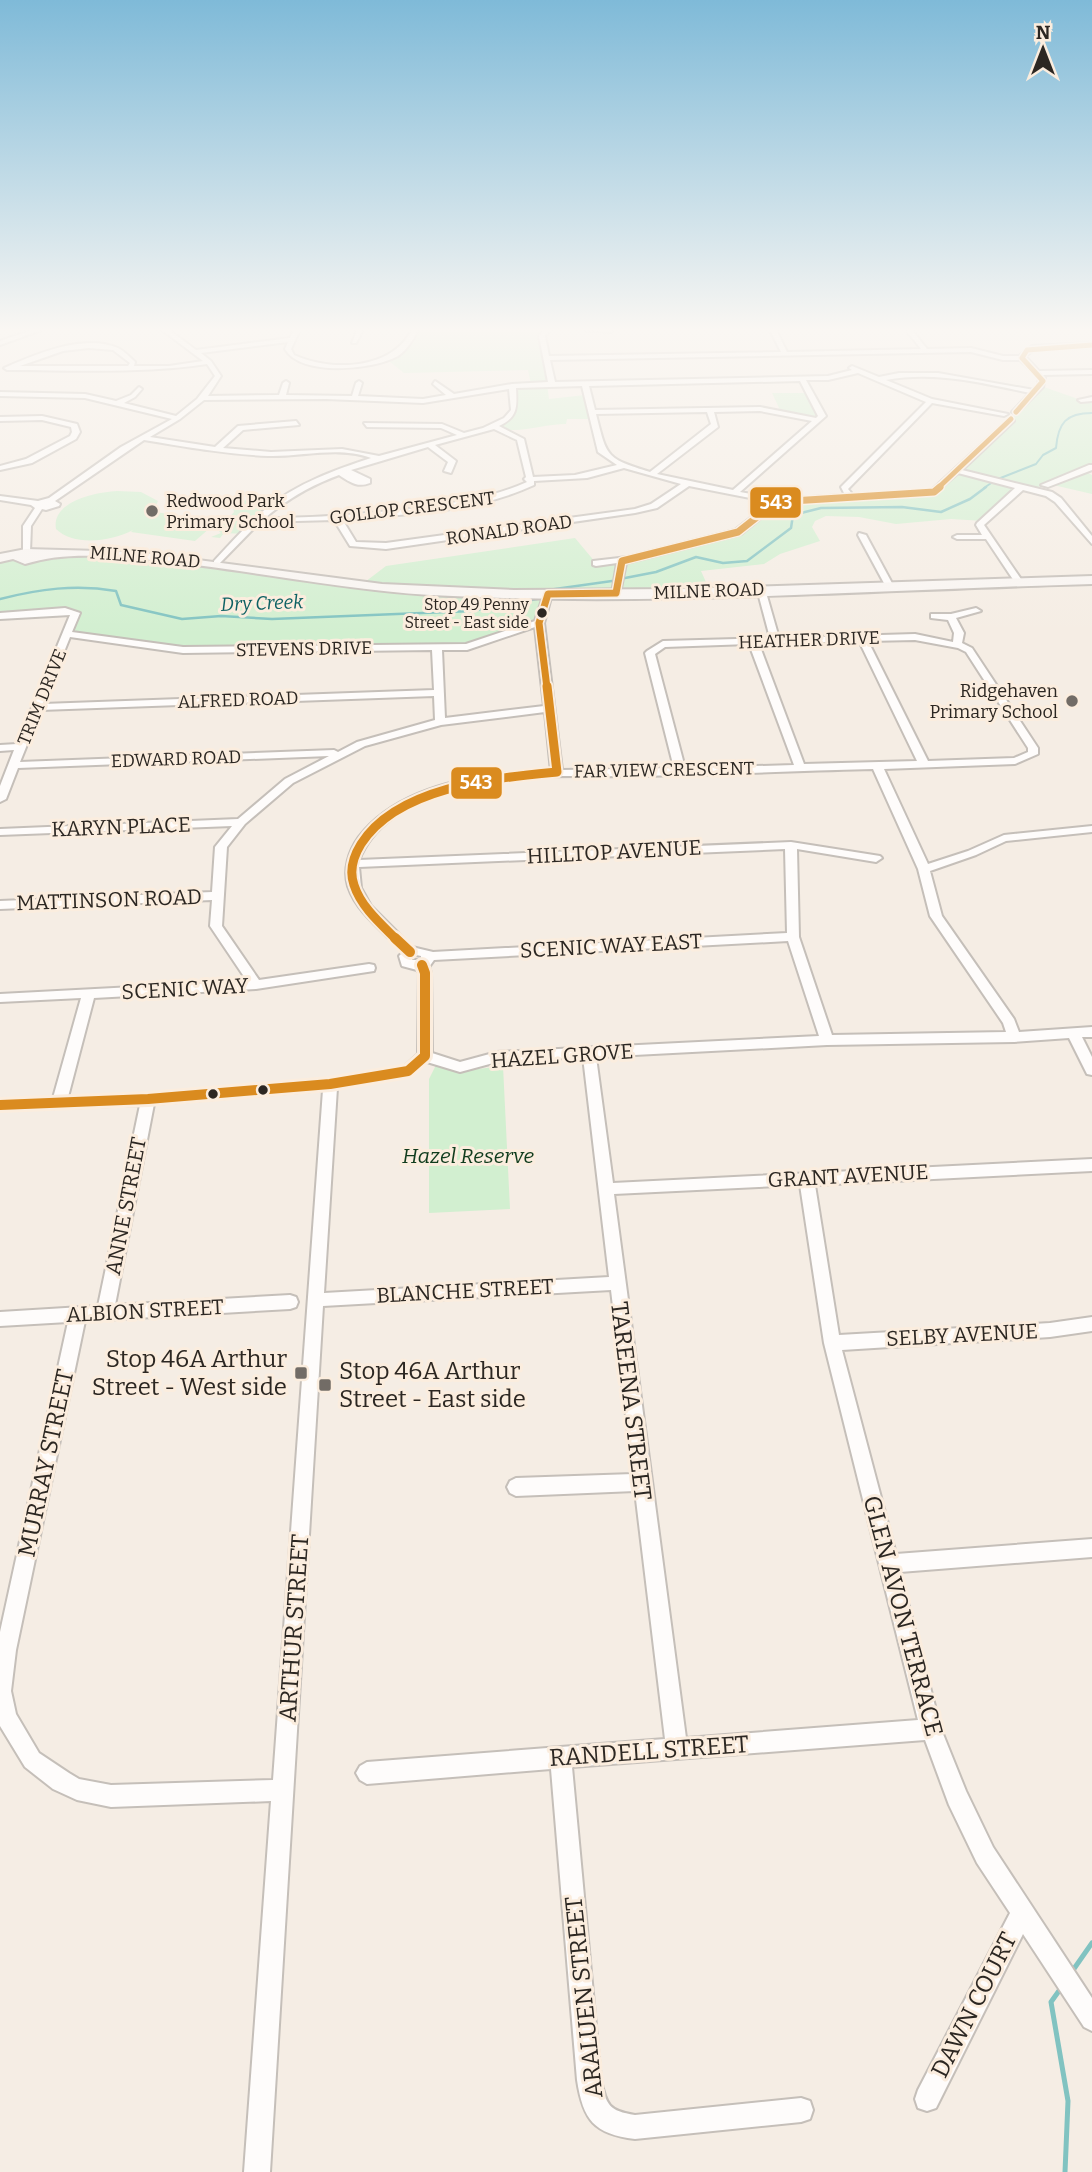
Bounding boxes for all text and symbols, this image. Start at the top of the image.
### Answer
north arrow [1008,14,1078,84]
text: N [1036,21,1051,44]
line badge: 543 [749,486,802,519]
street label: GOLLOP CRESCENT [328,487,496,529]
place label: Redwood Park Primary School [166,490,295,533]
text: 543 [760,491,793,514]
marker: Redwood Park Primary School [144,503,160,519]
street label: RONALD ROAD [445,510,573,550]
street label: MILNE ROAD [89,541,201,573]
street label: MILNE ROAD [653,578,765,604]
water label: Dry Creek [220,590,304,616]
place label: Stop 49 Penny Street - East side [404,595,530,632]
marker: Stop 49 Penny Street - East side [535,606,549,620]
street label: HEATHER DRIVE [738,627,880,653]
street label: STEVENS DRIVE [236,637,372,661]
street label: TRIM DRIVE [13,646,71,748]
place label: Ridgehaven Primary School [929,680,1059,723]
street label: ALFRED ROAD [177,687,299,713]
marker: Ridgehaven Primary School [1064,693,1080,709]
street label: EDWARD ROAD [111,746,241,772]
street label: FAR VIEW CRESCENT [574,757,755,783]
line badge: 543 [450,766,503,800]
text: 543 [460,771,493,794]
street label: KARYN PLACE [51,812,191,842]
street label: HILLTOP AVENUE [526,834,702,870]
street label: MATTINSON ROAD [16,884,202,916]
street label: SCENIC WAY EAST [519,928,703,964]
street label: SCENIC WAY [121,973,250,1005]
street label: HAZEL GROVE [490,1038,634,1074]
unlabelled marker [256,1083,270,1097]
unlabelled marker [206,1087,220,1101]
street label: ANNE STREET [100,1135,152,1277]
park label: Hazel Reserve [402,1143,534,1169]
street label: GRANT AVENUE [767,1159,929,1193]
street label: BLANCHE STREET [376,1273,554,1309]
street label: ALBION STREET [66,1294,224,1328]
street label: TAREENA STREET [605,1300,657,1502]
street label: SELBY AVENUE [885,1318,1039,1352]
place label: Stop 46A Arthur Street - West side [92,1345,287,1401]
place label: Stop 46A Arthur Street - East side [339,1357,526,1413]
marker: Stop 46A Arthur Street - West side [293,1365,309,1381]
street label: MURRAY STREET [12,1367,80,1559]
marker: Stop 46A Arthur Street - East side [317,1377,333,1393]
street label: GLEN AVON TERRACE [857,1492,949,1740]
street label: ARTHUR STREET [273,1533,315,1723]
street label: RANDELL STREET [548,1730,750,1772]
street label: ARALUEN STREET [559,1895,609,2099]
street label: DAWN COURT [925,1928,1023,2082]

